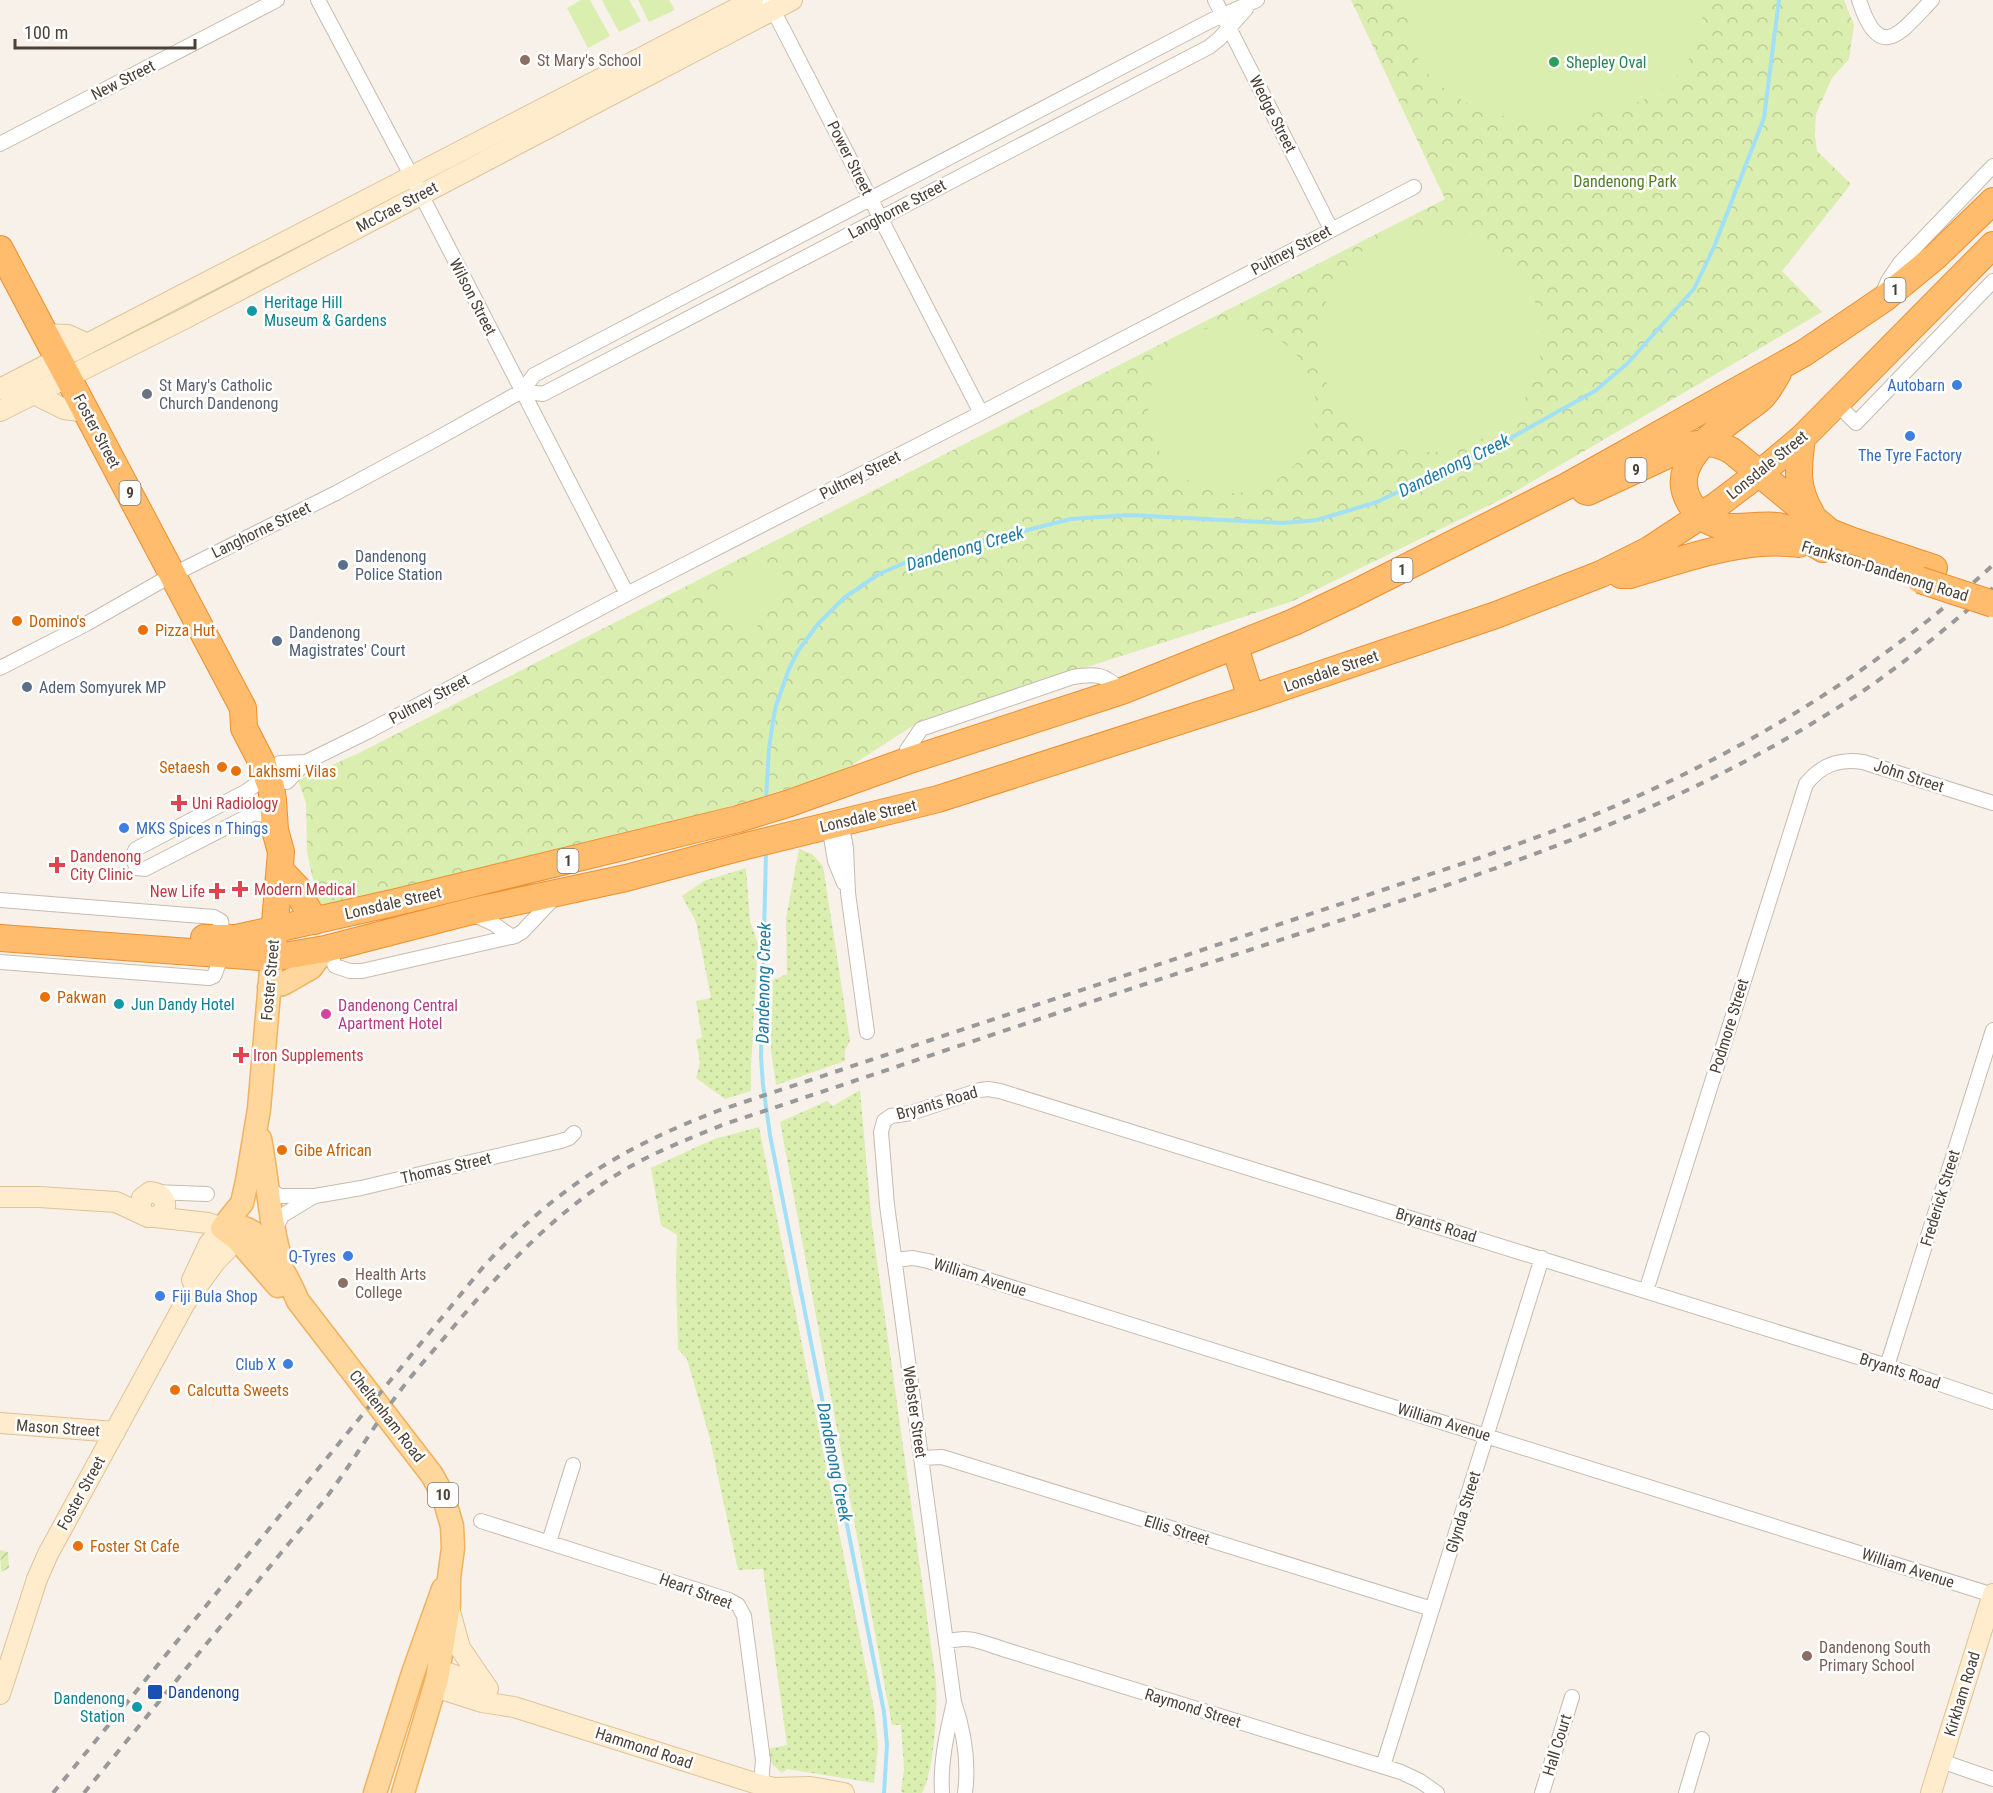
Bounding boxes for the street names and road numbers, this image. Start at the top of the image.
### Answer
street label: New Street [88,56,158,104]
street label: Wedge Street [1245,72,1301,156]
street label: Power Street [823,118,877,199]
street label: Langhorne Street [845,175,949,243]
street label: McCrae Street [353,177,441,236]
street label: Pultney Street [1248,221,1335,279]
street label: Wilson Street [446,255,501,339]
road number: 1 [1884,278,1906,302]
street label: Foster Street [70,391,125,472]
street label: Lonsdale Street [1723,426,1812,503]
street label: Pultney Street [816,446,904,503]
road number: 9 [1626,458,1646,482]
road number: 9 [120,481,140,505]
street label: Langhorne Street [208,498,314,562]
street label: Frankston-Dandenong Road [1799,537,1971,605]
road number: 1 [1392,558,1412,582]
street label: Lonsdale Street [1281,646,1381,696]
street label: Pultney Street [386,670,473,728]
street label: John Street [1872,756,1947,796]
street label: Lonsdale Street [818,796,918,836]
road number: 1 [558,849,578,873]
street label: Lonsdale Street [343,883,443,923]
street label: Foster Street [257,938,283,1021]
street label: Podmore Street [1706,976,1753,1076]
street label: Bryants Road [894,1082,980,1124]
street label: Frederick Street [1916,1147,1964,1248]
street label: Thomas Street [399,1148,493,1188]
street label: Bryants Road [1393,1204,1479,1246]
street label: William Avenue [931,1254,1029,1300]
street label: Bryants Road [1857,1349,1943,1393]
street label: Webster Street [899,1365,931,1460]
street label: Cheltenham Road [345,1366,429,1466]
street label: William Avenue [1395,1399,1493,1445]
street label: Mason Street [15,1416,101,1440]
street label: Foster Street [53,1453,109,1533]
street label: Glynda Street [1442,1469,1484,1555]
road number: 10 [428,1483,458,1507]
street label: Ellis Street [1142,1511,1212,1549]
street label: William Avenue [1859,1544,1957,1592]
street label: Heart Street [657,1569,735,1613]
street label: Kirkham Road [1940,1649,1984,1739]
street label: Raymond Street [1143,1684,1244,1732]
street label: Hall Court [1539,1712,1575,1778]
street label: Hammond Road [593,1723,695,1773]

